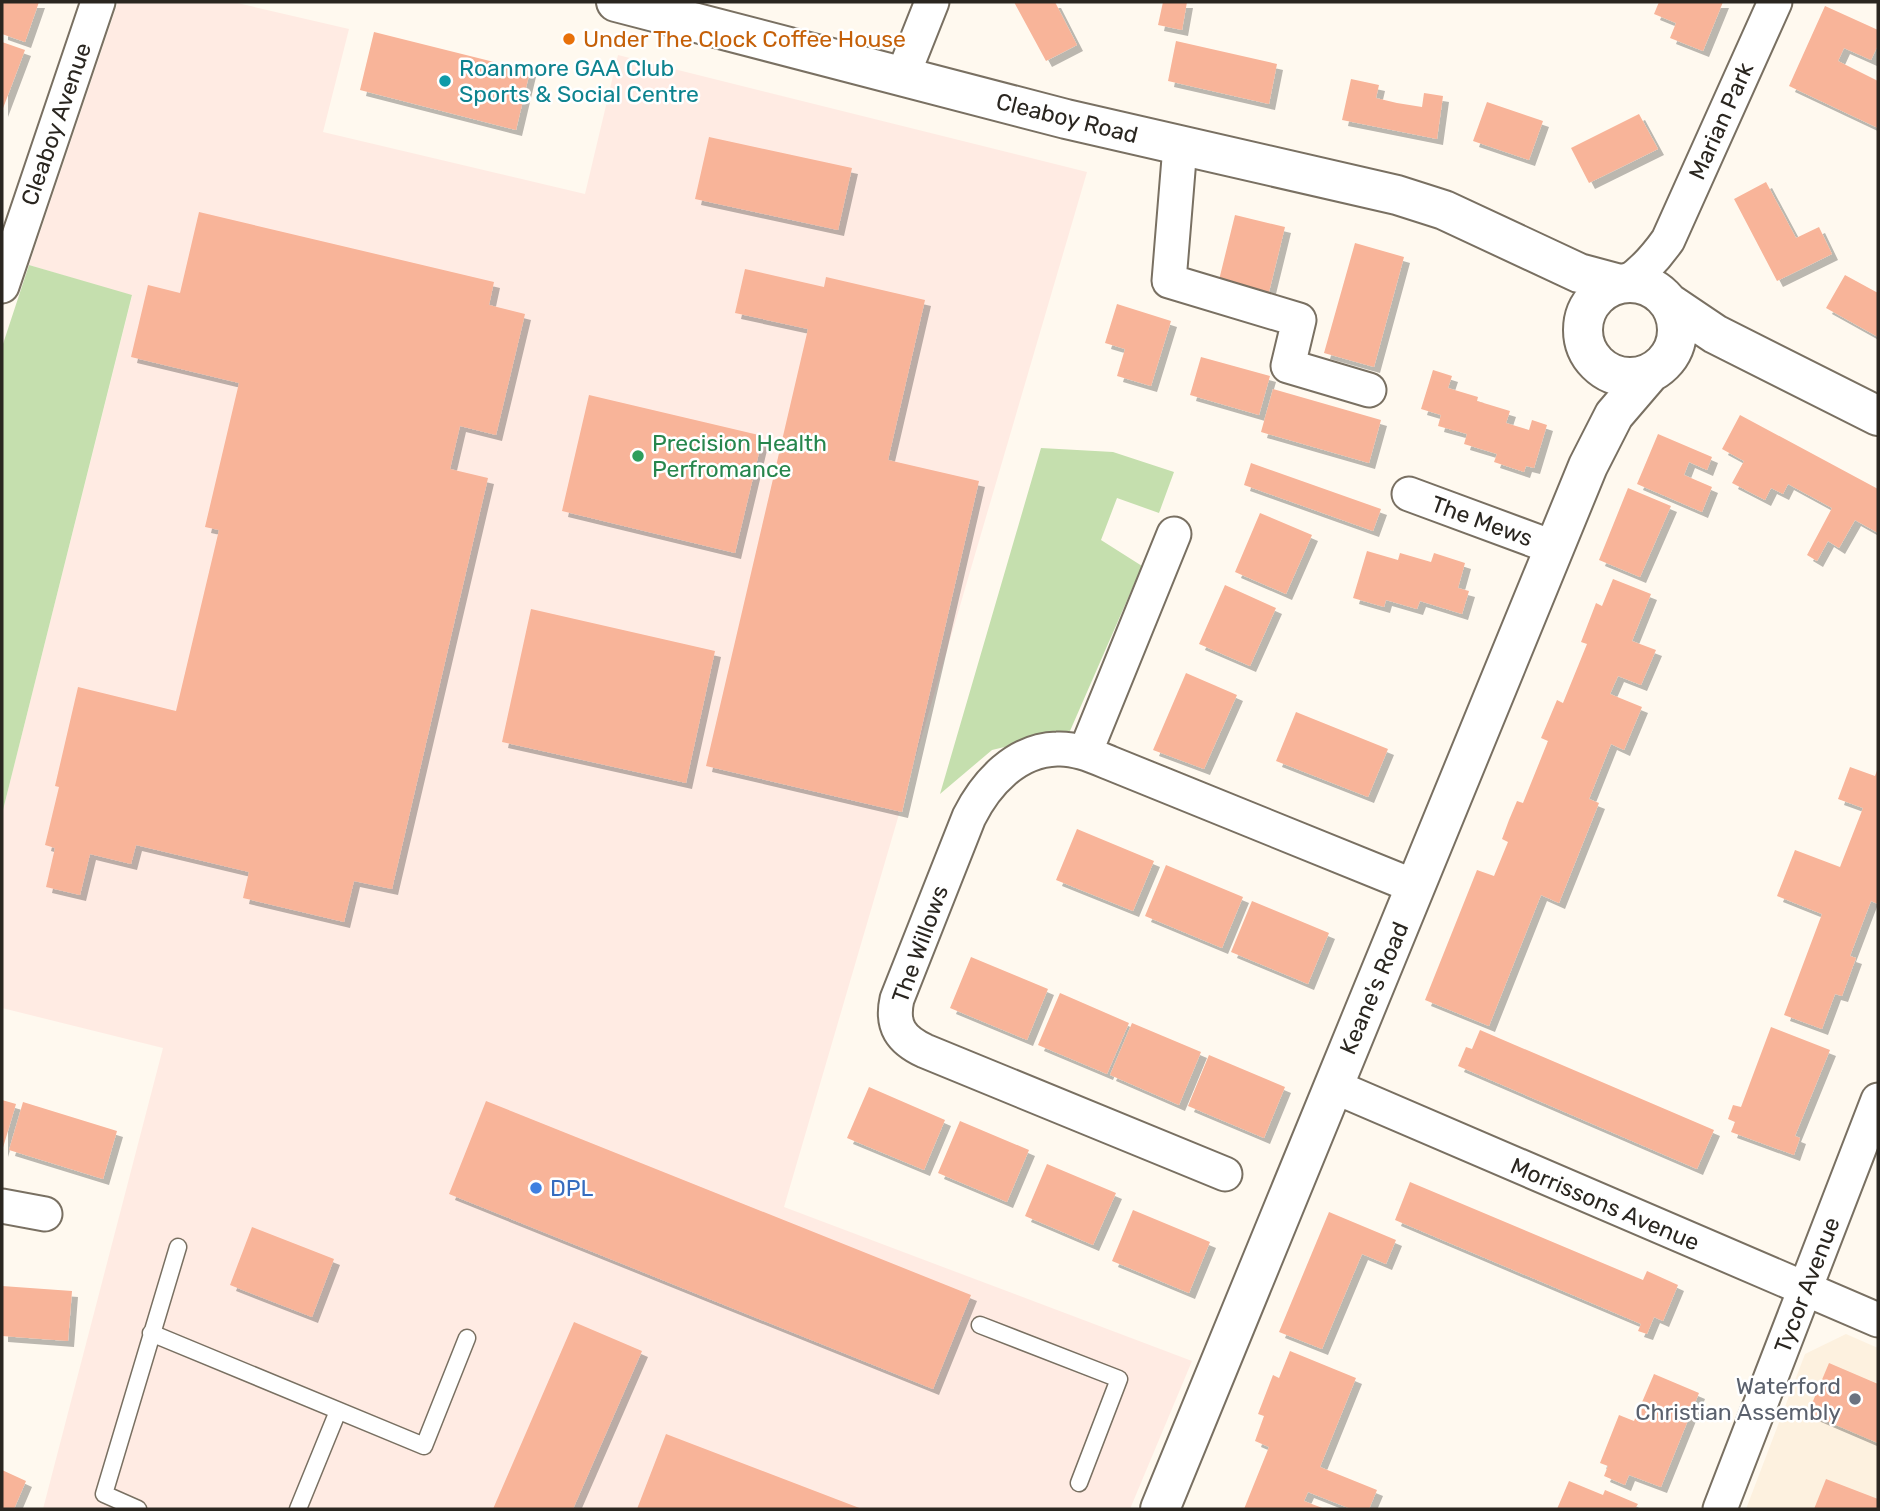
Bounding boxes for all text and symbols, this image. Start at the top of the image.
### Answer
place label: Under The Clock Coffee House [583,25,906,53]
marker: Under The Clock Coffee House [561,31,577,47]
street label: Cleaboy Avenue [15,39,97,209]
place label: Roanmore GAA Club Sports & Social Centre [459,54,699,108]
street label: Marian Park [1683,58,1759,184]
marker: Roanmore GAA Club Sports & Social Centre [437,73,453,89]
street label: Cleaboy Road [993,87,1141,149]
place label: Precision Health Perfromance [652,429,827,483]
marker: Precision Health Perfromance [630,448,646,464]
street label: The Mews [1427,490,1537,552]
street label: The Willows [886,881,954,1007]
street label: Keane's Road [1334,918,1414,1058]
street label: Morrissons Avenue [1506,1152,1704,1256]
place label: DPL [550,1174,594,1202]
marker: DPL [528,1180,544,1196]
street label: Tycor Avenue [1768,1213,1846,1357]
place label: Waterford Christian Assembly [1635,1372,1841,1426]
marker: Waterford Christian Assembly [1847,1391,1863,1407]

